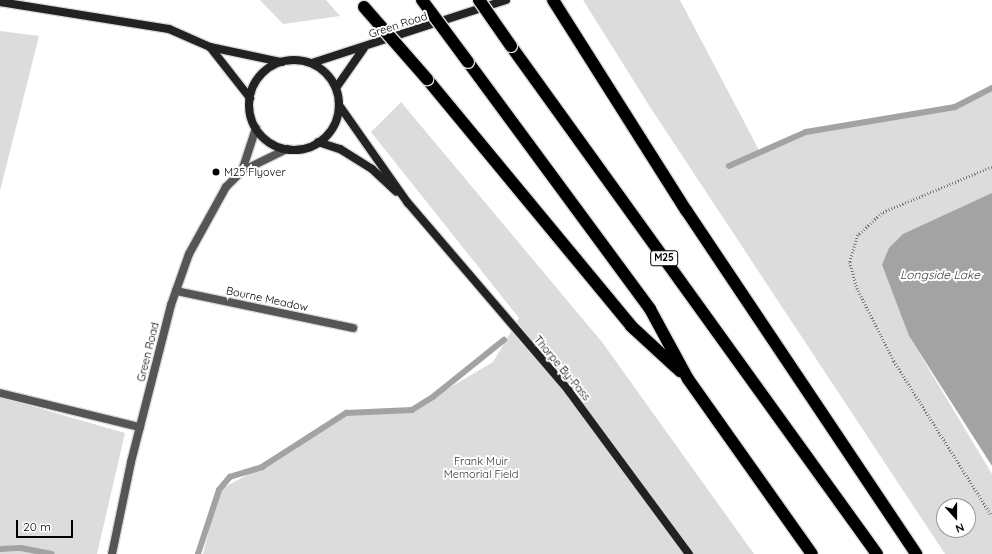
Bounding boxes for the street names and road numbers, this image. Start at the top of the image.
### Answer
street label: Green Road [367,9,429,41]
road number: M25 [650,250,678,266]
street label: Bourne Meadow [225,284,309,314]
street label: Green Road [134,321,162,383]
street label: Thorpe By-Pass [531,333,593,403]

